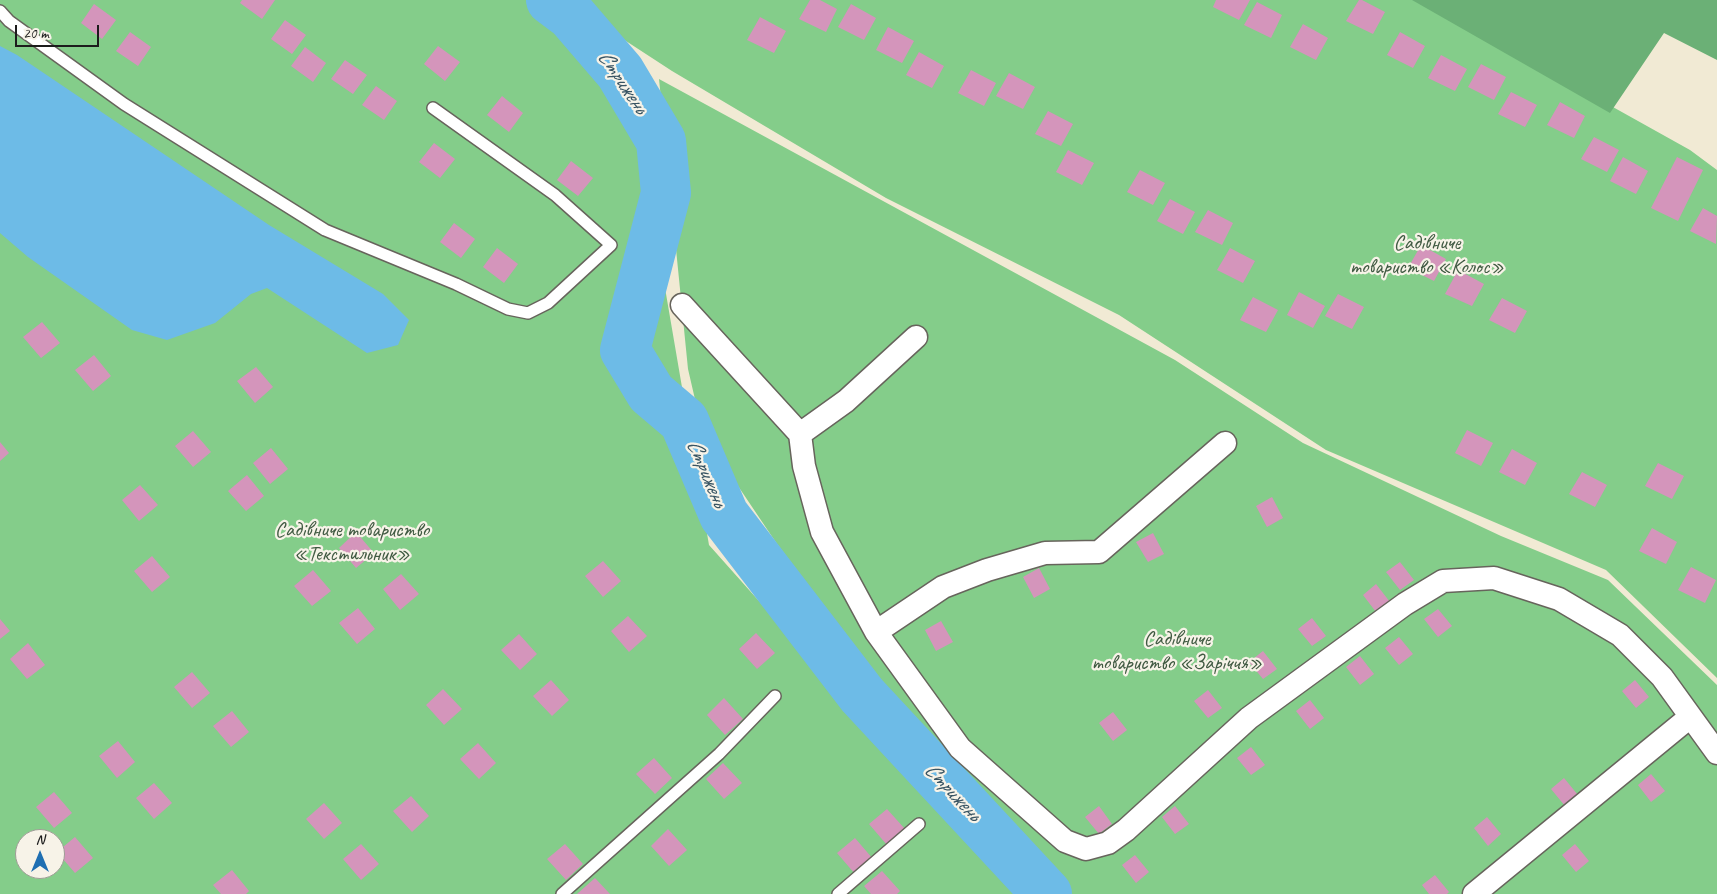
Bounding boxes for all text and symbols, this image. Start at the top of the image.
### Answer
scale bar [18,15,101,47]
text: 20 m [23,24,49,43]
water label: Стрижень [591,45,653,119]
park label: Садівниче товариство «Колос» [1350,230,1504,280]
water label: Стрижень [680,435,732,511]
park label: Садівниче товариство «Текстильник» [275,517,429,567]
park label: Садівниче товариство «Заріччя» [1092,626,1262,676]
water label: Стрижень [918,757,986,827]
north arrow [15,829,65,879]
text: N [36,831,44,848]

